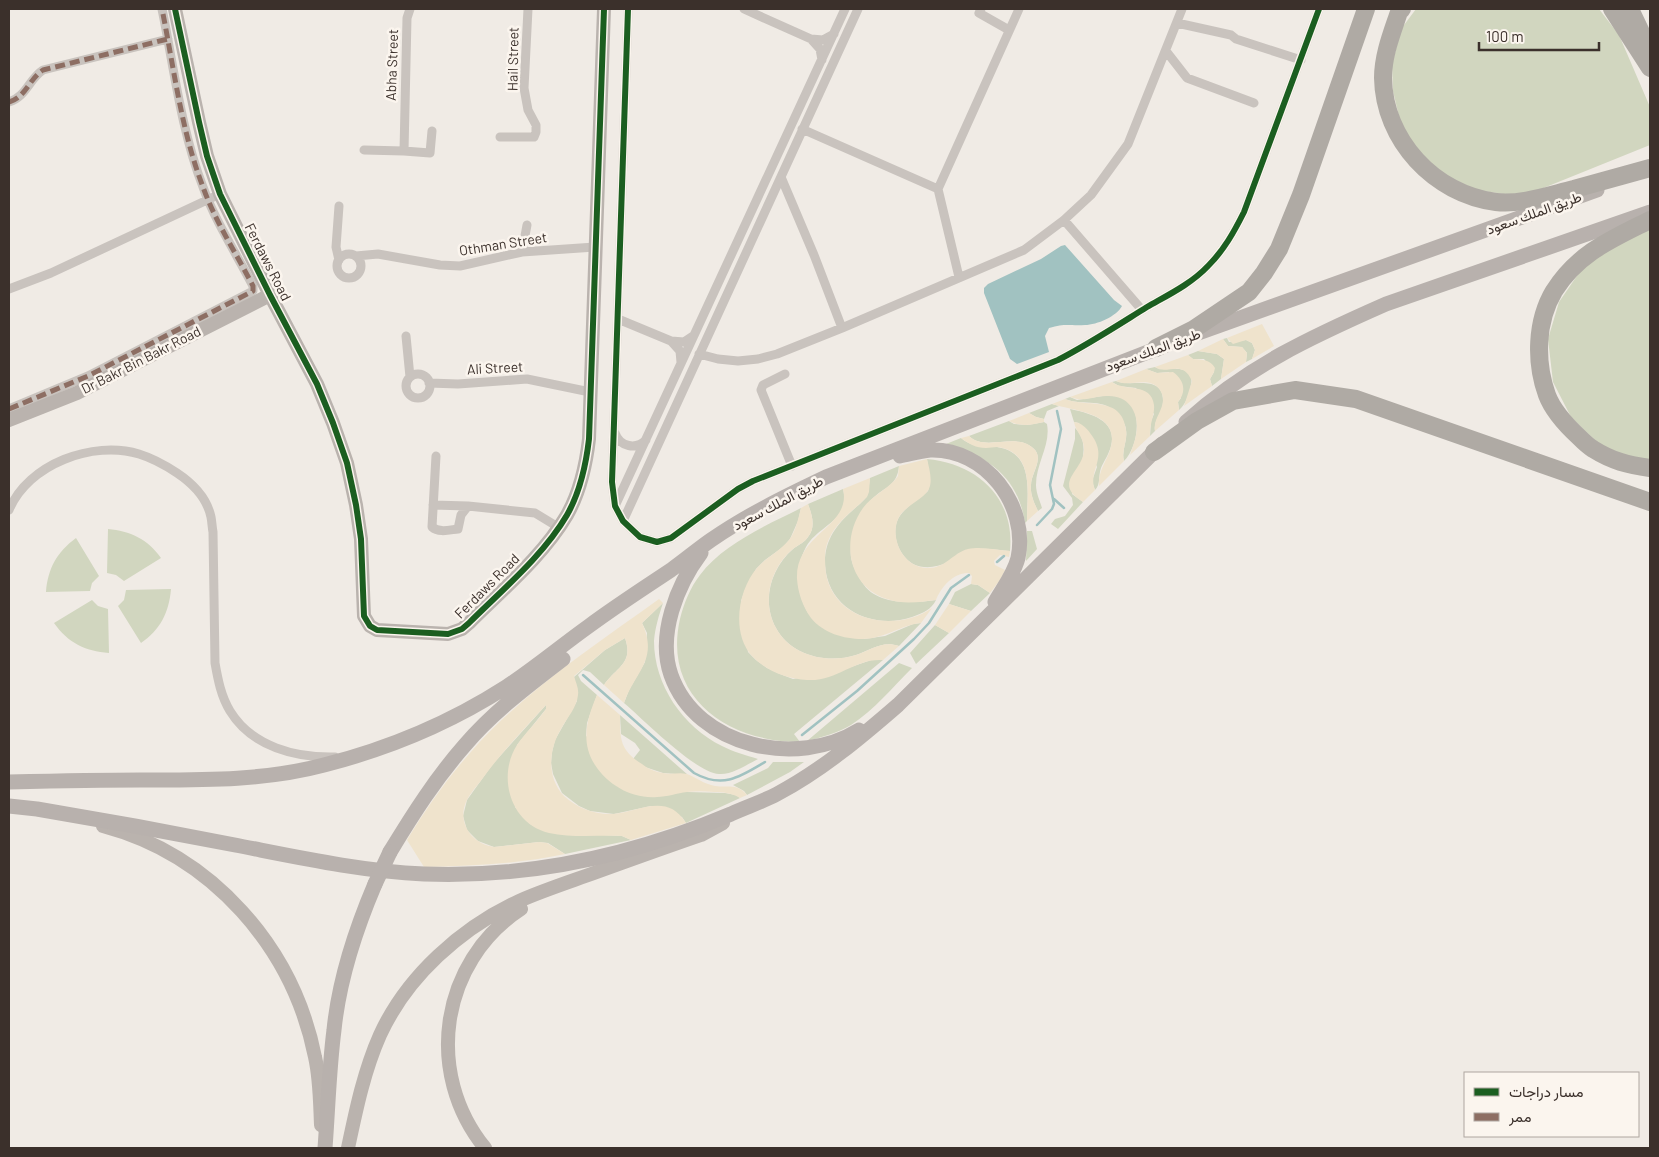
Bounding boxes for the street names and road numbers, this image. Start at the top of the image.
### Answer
street label: Hail Street [503,27,522,91]
street label: Abha Street [382,29,401,101]
street label: طريق الملك سعود [1484,187,1584,239]
street label: Ferdaws Road [242,220,295,303]
street label: Othman Street [458,228,548,259]
street label: Dr Bakr Bin Bakr Road [78,322,203,397]
street label: طريق الملك سعود [1103,324,1203,376]
street label: Ali Street [466,358,524,377]
street label: طريق الملك سعود [730,472,826,534]
street label: Ferdaws Road [451,550,523,622]

